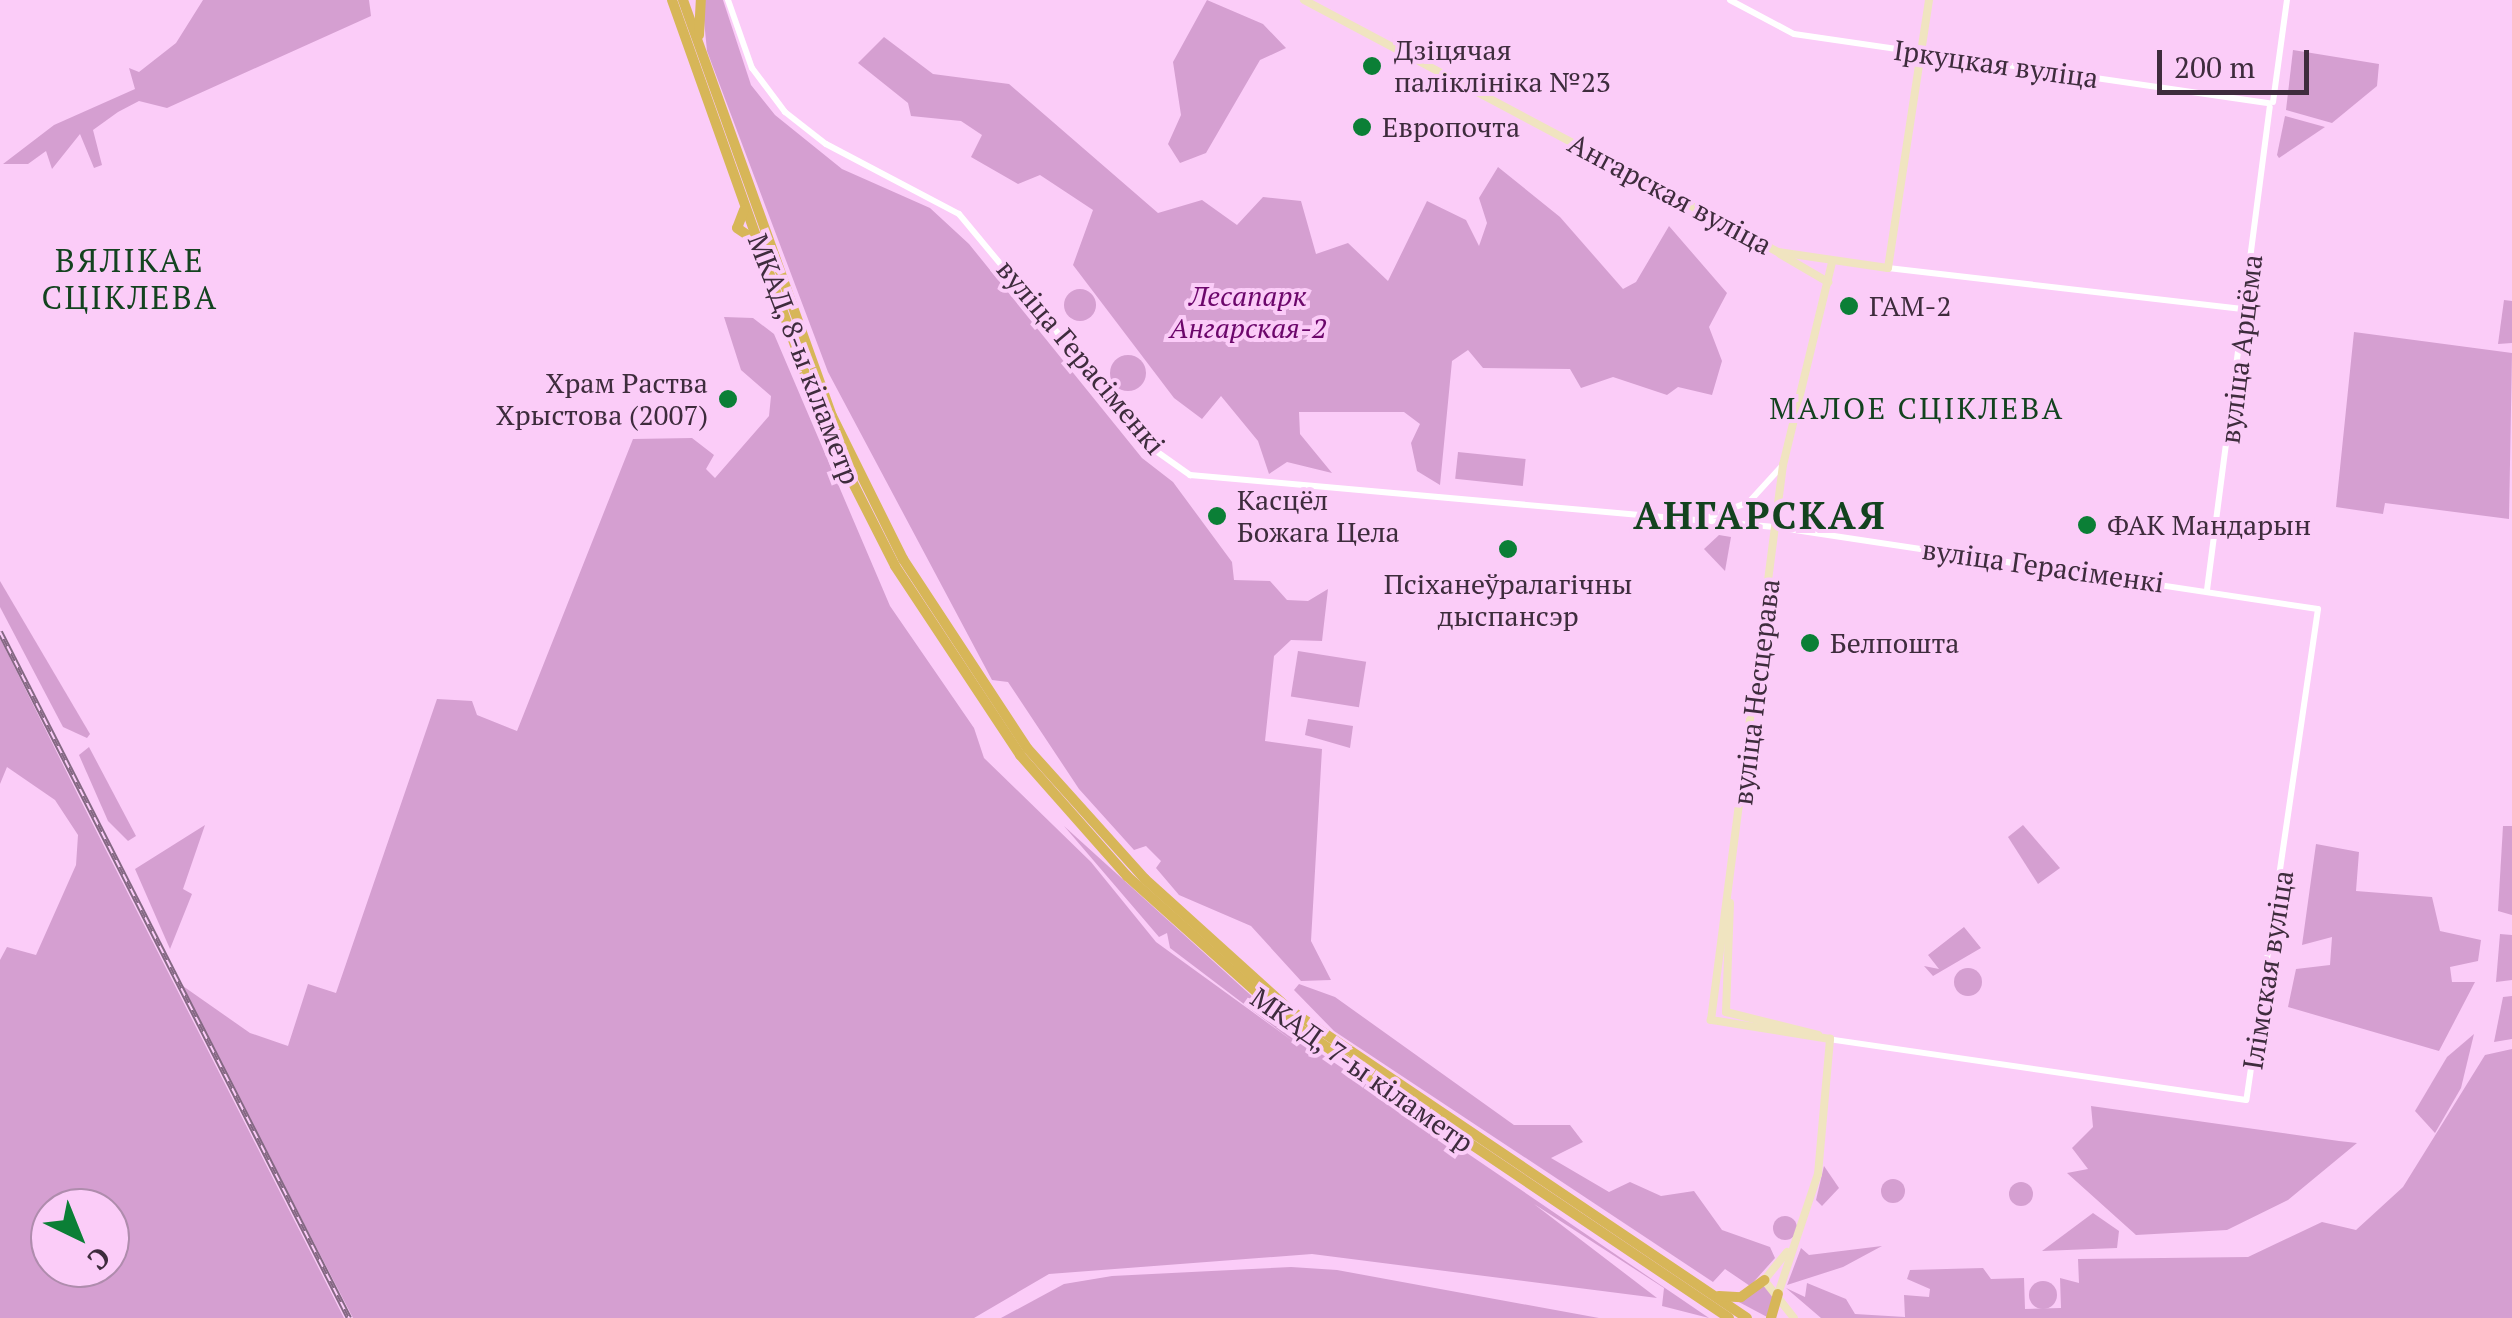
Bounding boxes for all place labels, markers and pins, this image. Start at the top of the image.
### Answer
place label: Дзіцячая паліклініка №23 [1394,33,1611,99]
marker: Дзіцячая паліклініка №23 [1359,53,1385,79]
place label: Европочта [1382,110,1520,144]
marker: Европочта [1351,116,1373,138]
place label: ГАМ-2 [1869,289,1951,323]
marker: ГАМ-2 [1838,295,1860,317]
place label: Храм Раства Хрыстова (2007) [496,366,708,432]
marker: Храм Раства Хрыстова (2007) [717,388,739,410]
place label: Касцёл Божага Цела [1237,483,1400,549]
marker: Касцёл Божага Цела [1206,505,1228,527]
place label: ФАК Мандарын [2107,508,2311,542]
marker: ФАК Мандарын [2076,514,2098,536]
marker: Псіханеўралагічны дыспансэр [1495,536,1521,562]
place label: Псіханеўралагічны дыспансэр [1384,567,1632,633]
place label: Белпошта [1830,626,1959,660]
marker: Белпошта [1799,632,1821,654]

